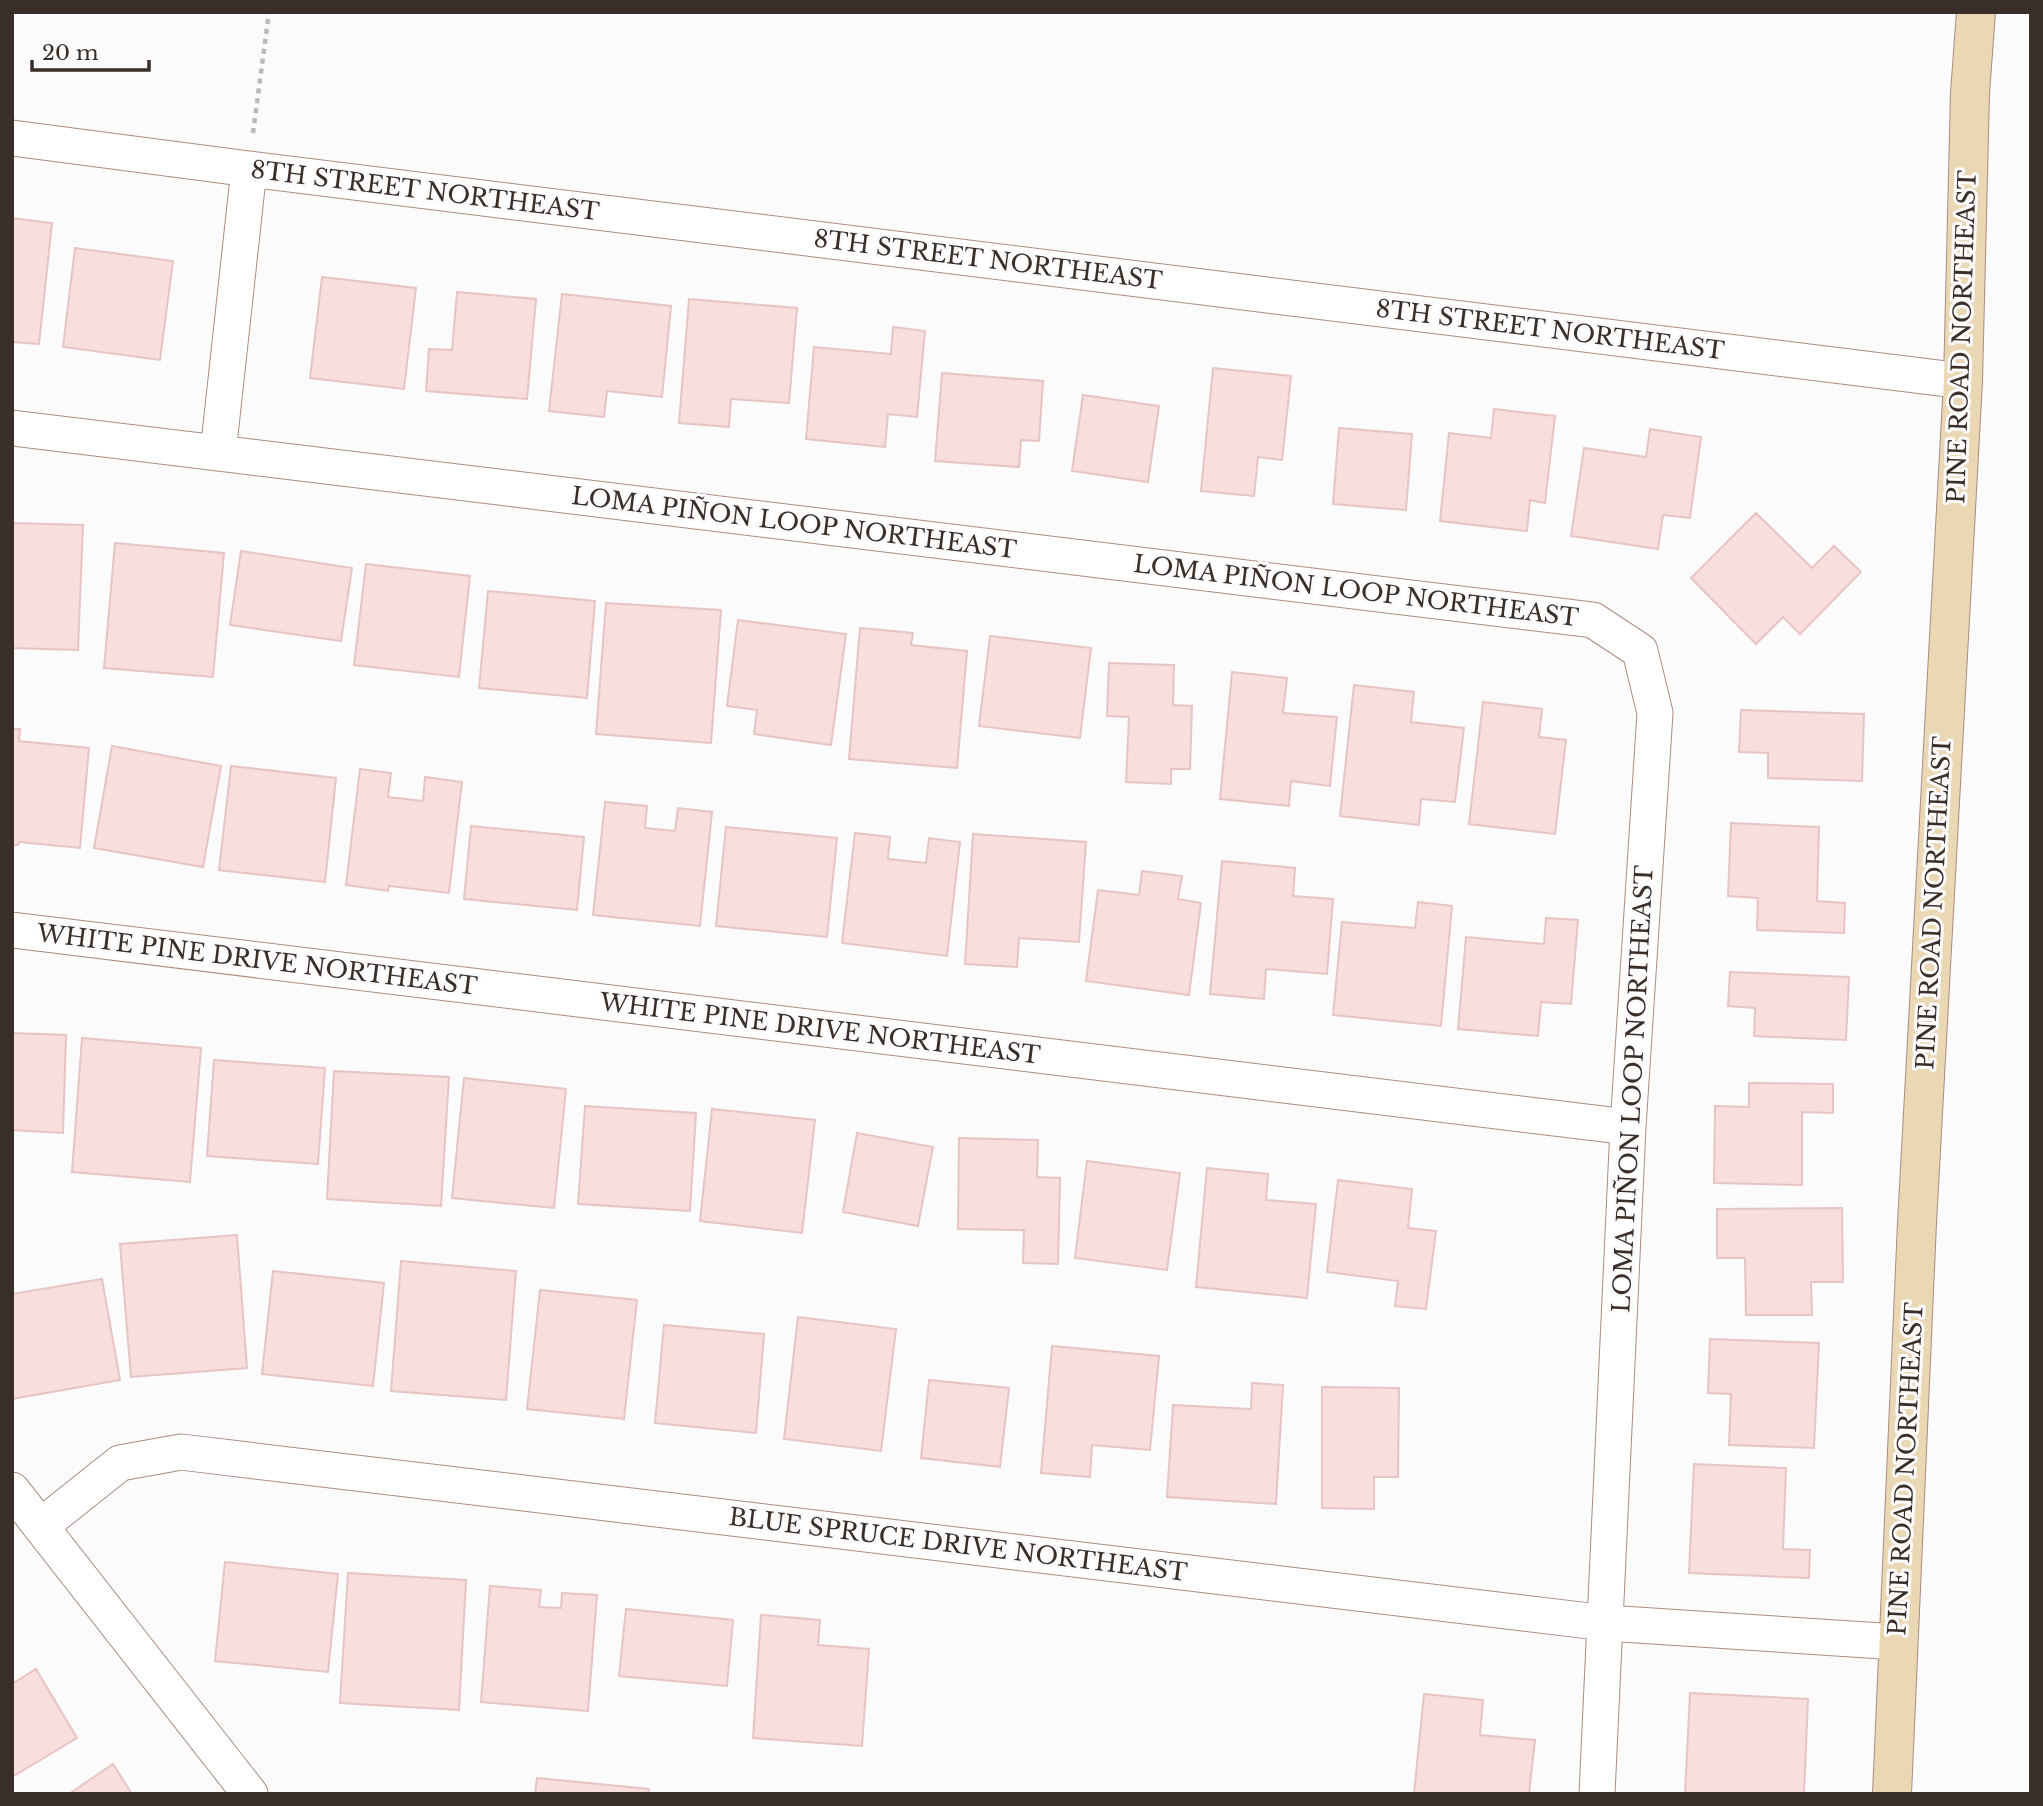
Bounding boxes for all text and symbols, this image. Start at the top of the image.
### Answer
scale bar [32,28,149,72]
text: 20 m [42,40,99,66]
street label: 8TH STREET NORTHEAST [249,155,601,226]
street label: PINE ROAD NORTHEAST [1941,170,1982,504]
street label: 8TH STREET NORTHEAST [812,224,1164,295]
street label: 8TH STREET NORTHEAST [1374,294,1726,365]
street label: LOMA PIÑON LOOP NORTHEAST [570,481,1018,564]
street label: LOMA PIÑON LOOP NORTHEAST [1132,549,1580,632]
street label: PINE ROAD NORTHEAST [1910,736,1957,1070]
street label: LOMA PIÑON LOOP NORTHEAST [1606,864,1659,1313]
street label: WHITE PINE DRIVE NORTHEAST [34,918,479,1001]
street label: WHITE PINE DRIVE NORTHEAST [597,987,1042,1070]
street label: PINE ROAD NORTHEAST [1882,1302,1929,1636]
street label: BLUE SPRUCE DRIVE NORTHEAST [727,1502,1189,1587]

